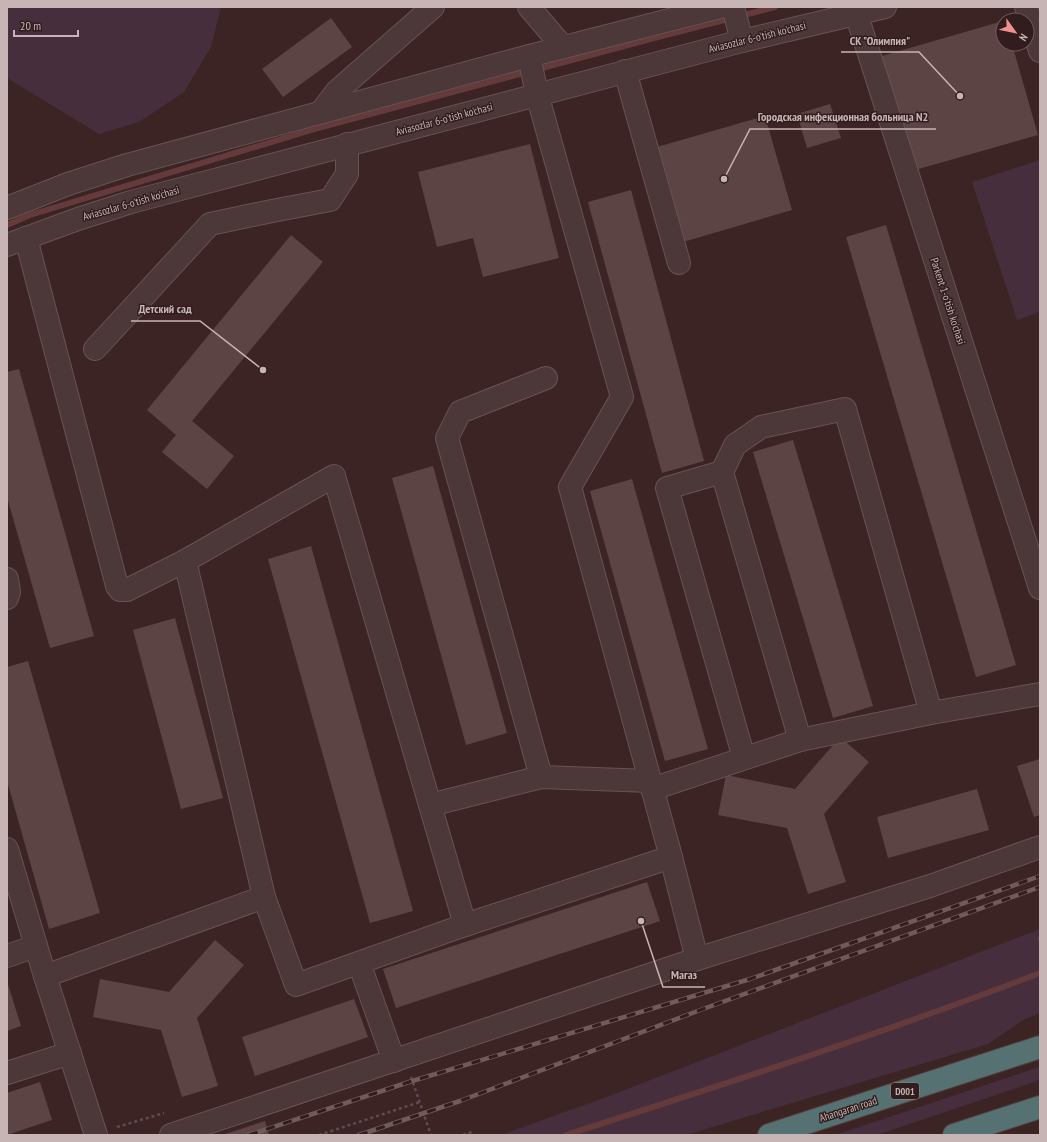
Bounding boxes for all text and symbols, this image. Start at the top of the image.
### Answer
scale bar [14,12,78,38]
north arrow [995,12,1035,52]
text: 20 m [20,18,41,33]
street label: Aviasozlar 6-o'tish ko'chasi [707,18,807,56]
callout: СК "Олимпия" [841,28,919,52]
text: N [1016,31,1031,44]
text: СК "Олимпия" [850,33,910,48]
street label: Aviasozlar 6-o'tish ko'chasi [394,99,494,139]
callout: Городская инфекционная больница N2 [750,105,936,129]
text: Городская инфекционная больница N2 [758,109,928,124]
street label: Aviasozlar 6-o'tish ko'chasi [81,182,181,224]
street label: Parkent 1-o'tish ko'chasi [927,256,969,346]
callout: Детский сад [131,297,200,321]
text: Детский сад [138,301,192,316]
callout: Магаз [663,963,705,987]
text: Магаз [671,967,697,982]
road number: D001 [891,1083,919,1099]
street label: Ahangaran road [817,1093,879,1125]

